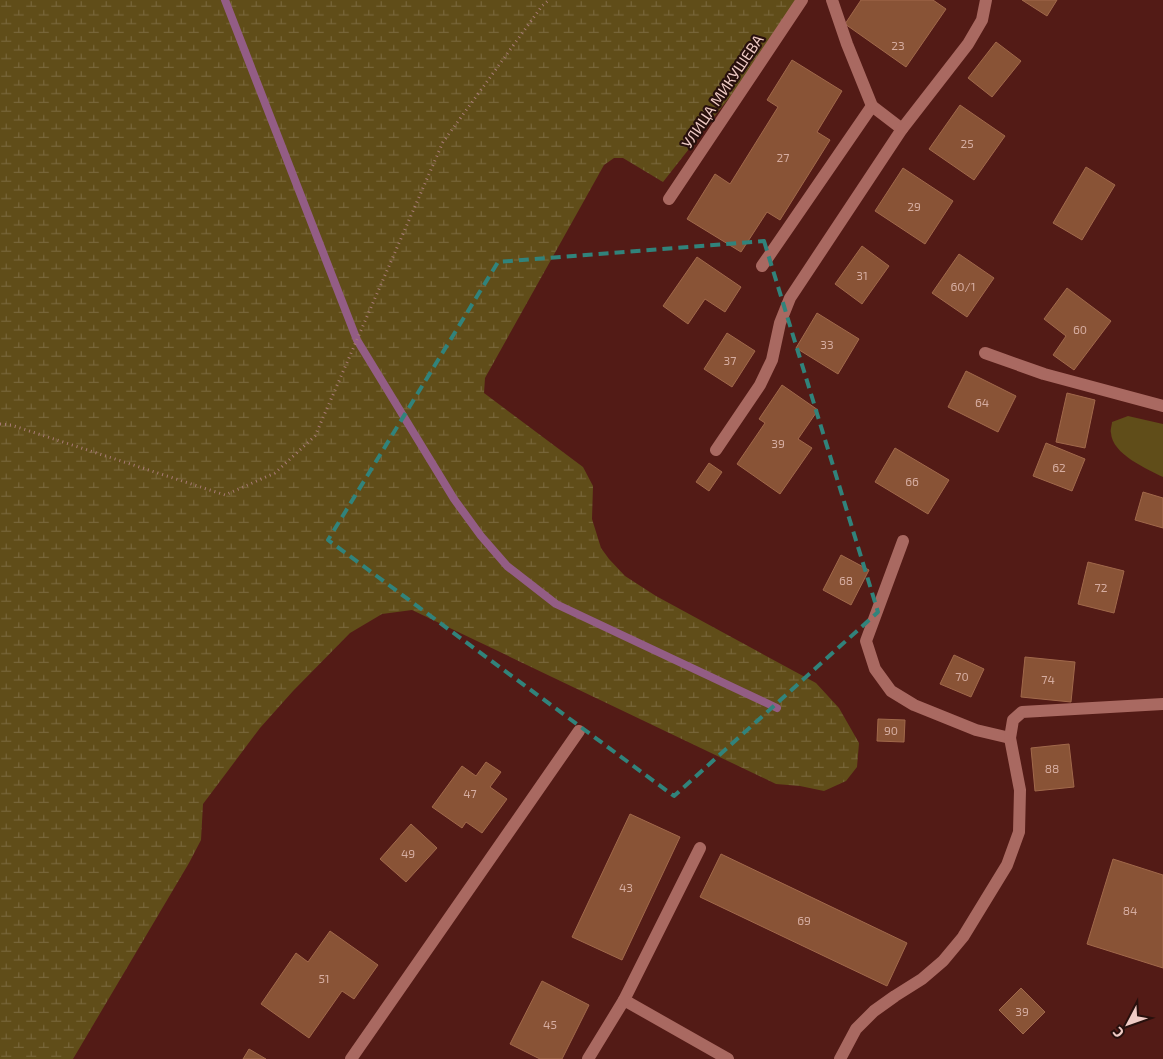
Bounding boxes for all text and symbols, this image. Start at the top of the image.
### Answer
street label: УЛИЦА МИКУШЕВА [677,30,767,151]
house number: 23 [891,38,905,52]
house number: 25 [960,136,974,150]
house number: 27 [777,150,789,164]
house number: 29 [907,199,921,213]
house number: 31 [856,268,868,282]
house number: 60/1 [950,279,976,293]
house number: 60 [1073,322,1087,336]
house number: 33 [820,337,834,351]
house number: 37 [724,353,736,367]
house number: 64 [975,395,989,409]
house number: 39 [771,436,785,450]
house number: 62 [1052,460,1066,474]
house number: 66 [905,474,919,488]
house number: 68 [839,573,853,587]
house number: 72 [1095,580,1108,594]
house number: 70 [955,669,969,683]
house number: 74 [1041,672,1055,686]
house number: 90 [884,723,898,737]
house number: 88 [1045,761,1059,775]
house number: 47 [463,786,477,800]
house number: 49 [401,846,415,860]
house number: 43 [619,880,633,894]
house number: 84 [1123,903,1137,917]
house number: 69 [797,913,811,927]
house number: 51 [318,971,330,985]
north arrow [1103,999,1153,1049]
house number: 39 [1015,1004,1029,1018]
house number: 45 [543,1017,557,1031]
text: С [1109,1024,1127,1042]

